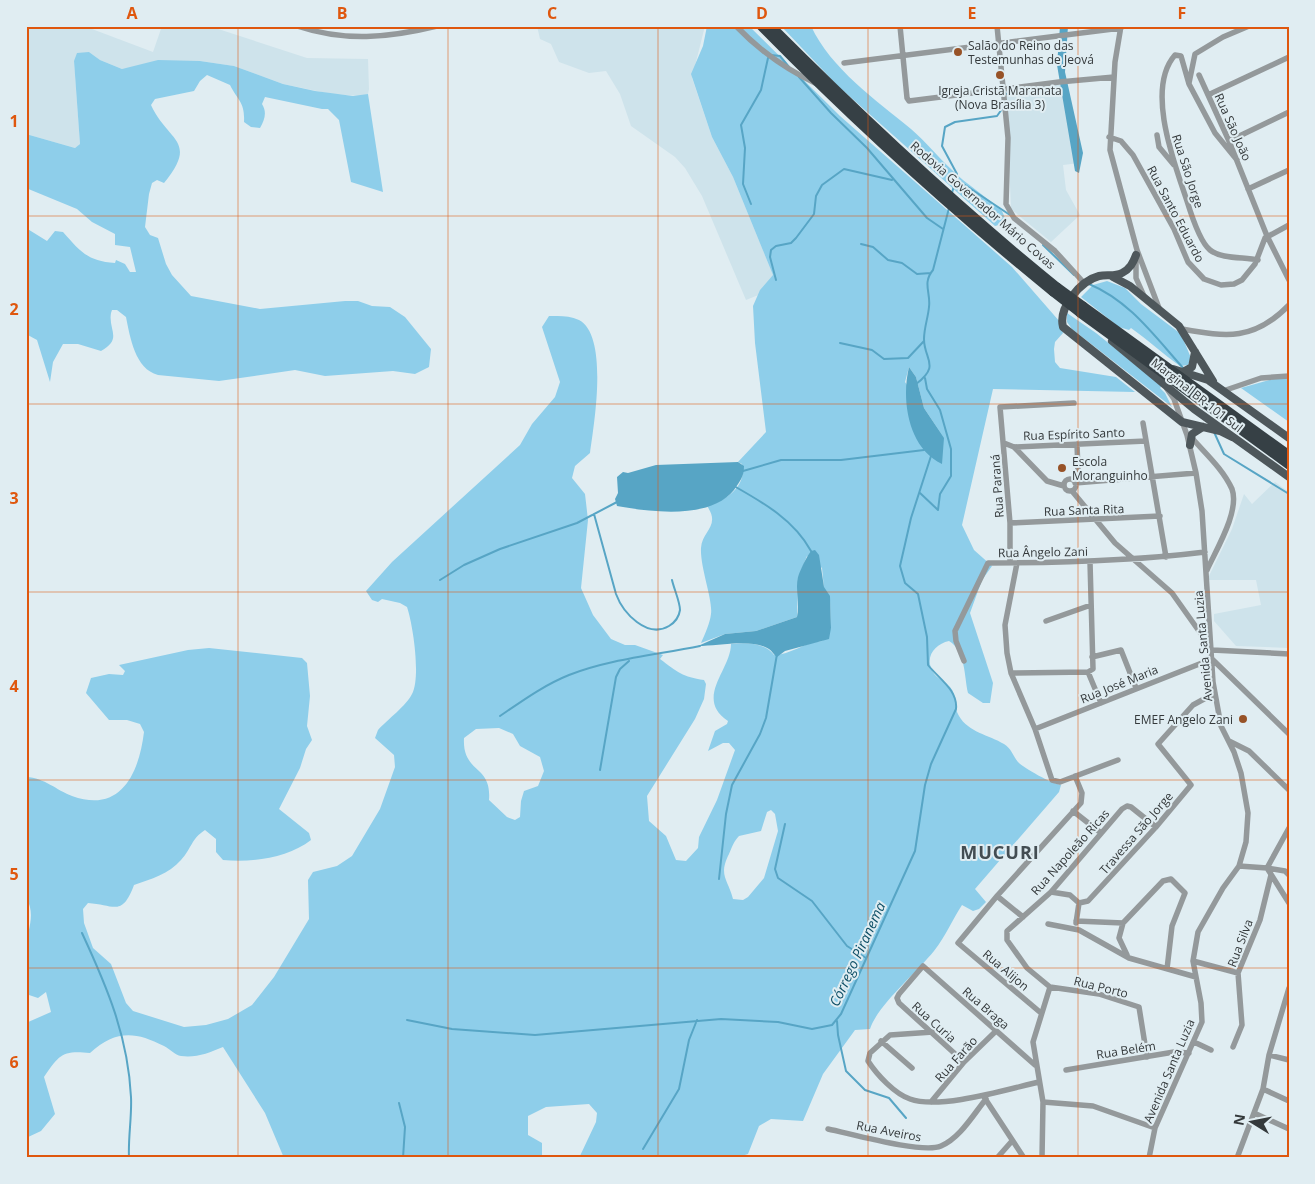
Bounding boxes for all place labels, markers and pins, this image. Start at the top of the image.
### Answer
place label: Salão do Reino das Testemunhas de Jeová [968,37,1094,68]
marker: Salão do Reino das Testemunhas de Jeová [952,46,964,58]
marker: Igreja Cristã Maranata (Nova Brasília 3) [994,69,1006,81]
place label: Igreja Cristã Maranata (Nova Brasília 3) [938,82,1062,113]
place label: Escola Moranguinho [1072,453,1148,484]
marker: Escola Moranguinho [1056,462,1068,474]
place label: EMEF Angelo Zani [1134,711,1233,728]
marker: EMEF Angelo Zani [1237,713,1249,725]

